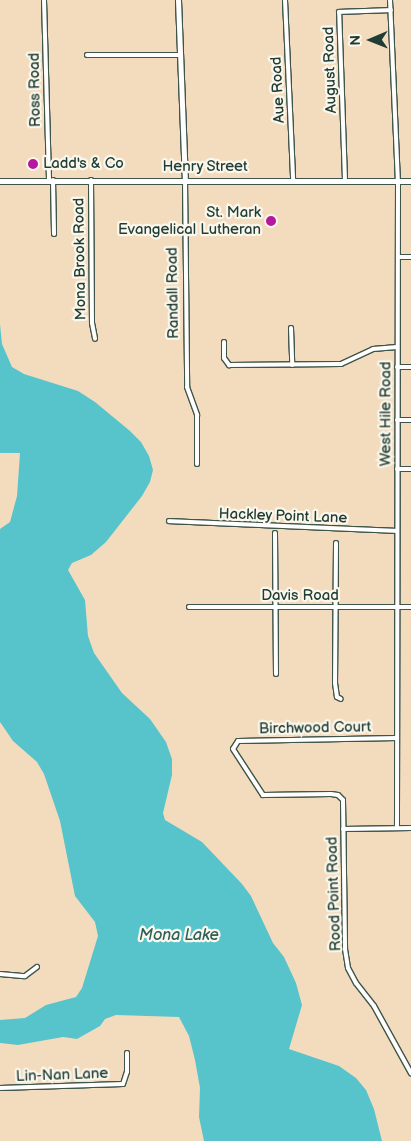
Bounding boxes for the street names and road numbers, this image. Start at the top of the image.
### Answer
street label: August Road [319,26,341,114]
street label: Ross Road [25,53,45,127]
street label: Aue Road [267,56,289,124]
street label: Henry Street [162,158,248,176]
street label: Mona Brook Road [70,198,90,320]
street label: Randall Road [163,247,183,339]
street label: West Hile Road [377,362,395,466]
street label: Hackley Point Lane [218,505,348,527]
street label: Davis Road [261,587,339,605]
street label: Birchwood Court [259,718,371,738]
street label: Rood Point Road [323,836,345,952]
street label: Lin-Nan Lane [16,1064,108,1086]

